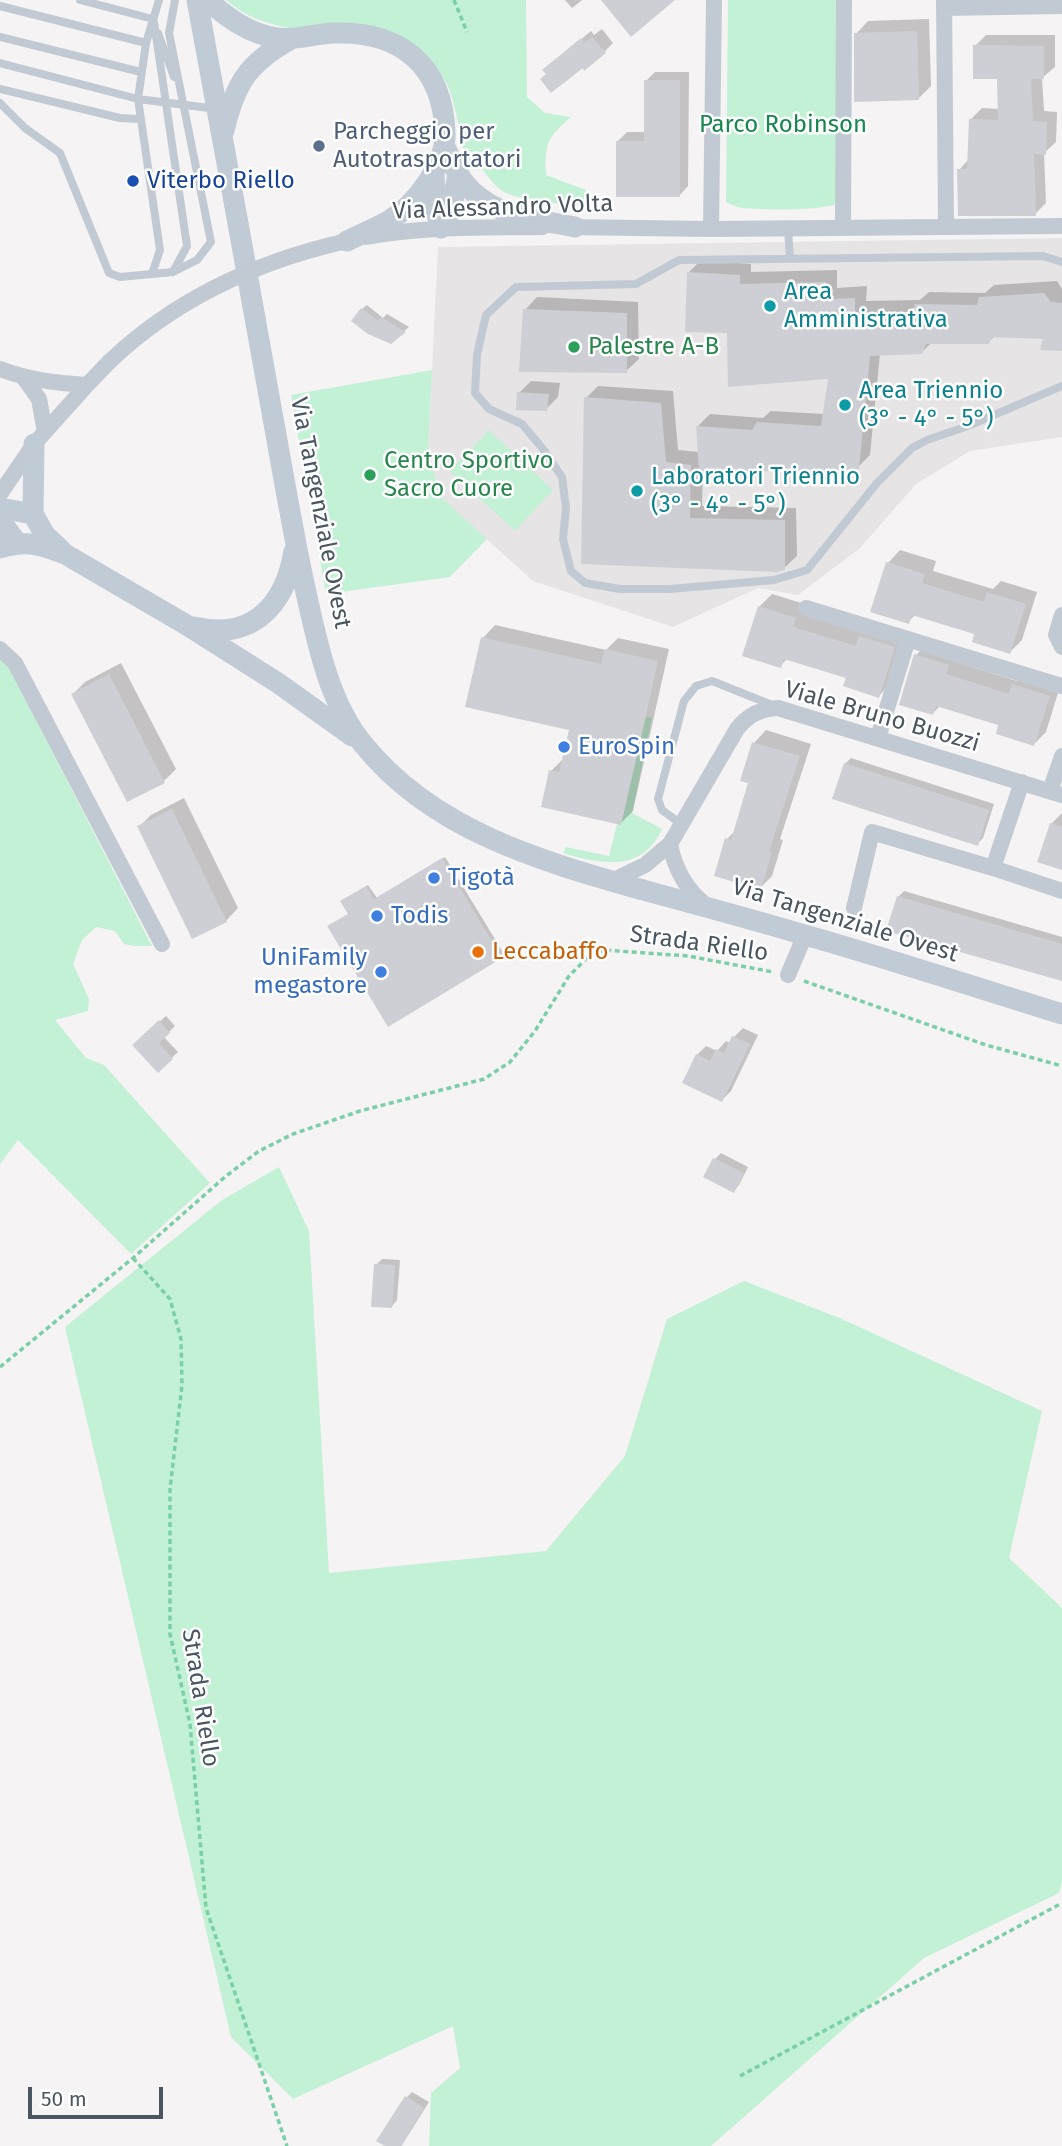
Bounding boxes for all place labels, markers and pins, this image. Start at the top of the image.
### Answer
place label: Parcheggio per Autotrasportatori [333,118,522,174]
marker: Parcheggio per Autotrasportatori [311,138,327,154]
place label: Viterbo Riello [147,167,295,195]
marker: Viterbo Riello [125,173,141,189]
place label: Area Amministrativa [784,278,948,334]
marker: Area Amministrativa [762,298,778,314]
place label: Palestre A-B [588,333,719,361]
marker: Palestre A-B [566,339,582,355]
place label: Area Triennio (3° - 4° - 5°) [859,377,1003,433]
marker: Area Triennio (3° - 4° - 5°) [837,397,853,413]
place label: Centro Sportivo Sacro Cuore [384,447,553,503]
place label: Laboratori Triennio (3° - 4° - 5°) [651,463,860,519]
marker: Centro Sportivo Sacro Cuore [362,467,378,483]
marker: Laboratori Triennio (3° - 4° - 5°) [629,483,645,499]
place label: EuroSpin [578,733,675,761]
marker: EuroSpin [556,739,572,755]
place label: Tigotà [448,864,515,892]
marker: Tigotà [426,870,442,886]
place label: Todis [391,902,448,930]
marker: Todis [369,908,385,924]
place label: Leccabaffo [492,938,609,966]
place label: UniFamily megastore [253,944,367,1000]
marker: Leccabaffo [470,944,486,960]
marker: UniFamily megastore [373,964,389,980]

